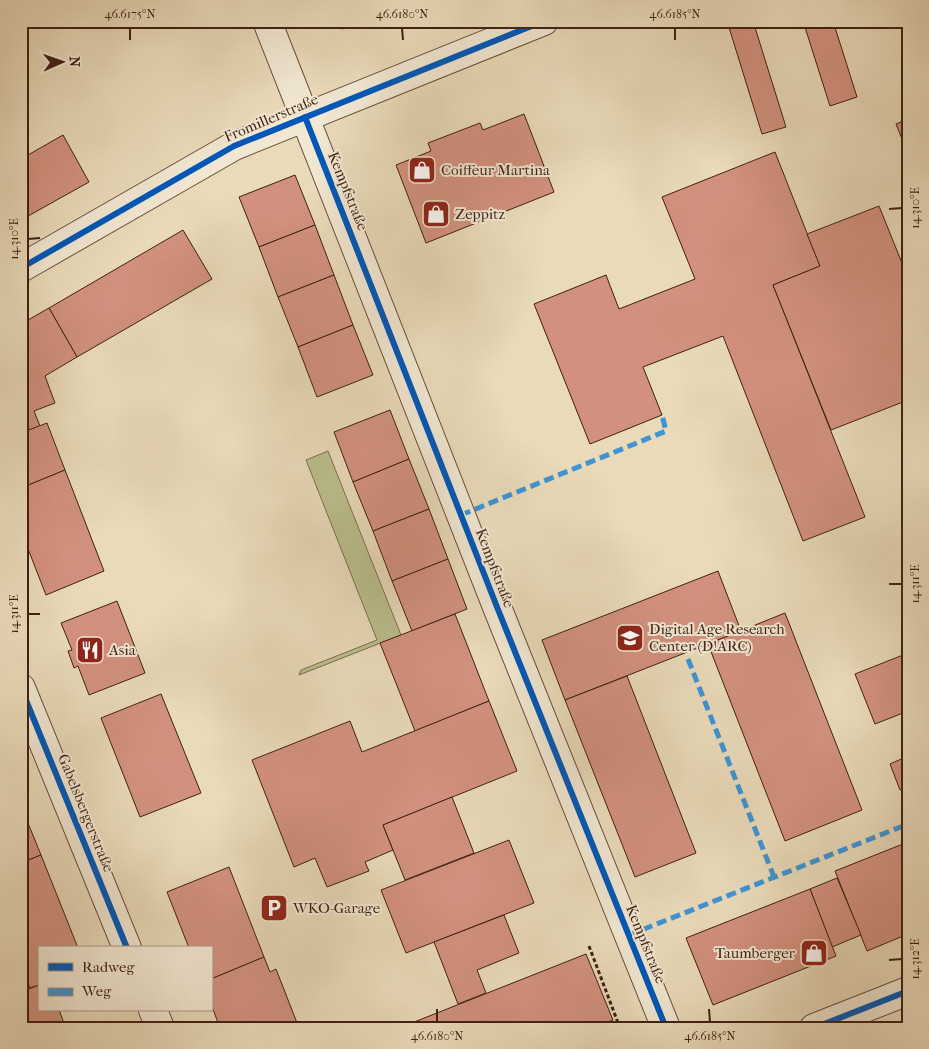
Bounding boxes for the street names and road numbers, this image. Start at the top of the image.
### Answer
street label: Fromillerstraße [221,90,321,146]
street label: Kempfstraße [324,149,372,234]
street label: Kempfstraße [472,526,519,611]
street label: Gabelsbergerstraße [54,751,118,875]
street label: Kempfstraße [622,902,670,987]

